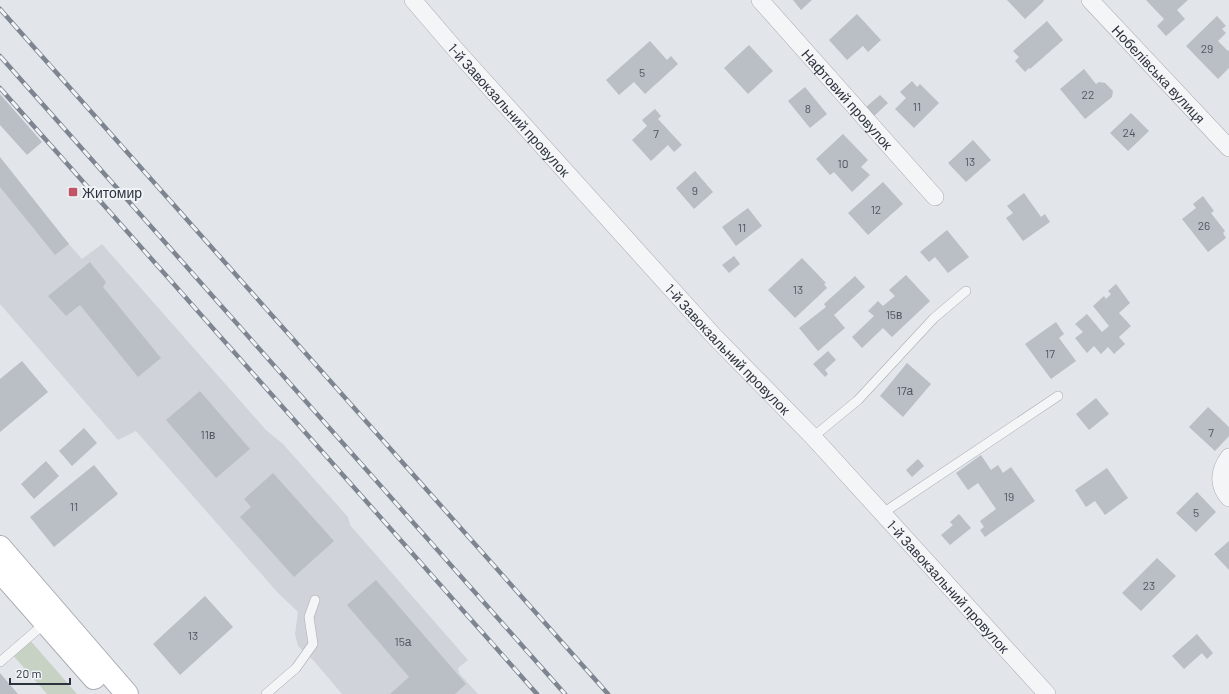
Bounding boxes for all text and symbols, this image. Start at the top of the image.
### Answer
street label: Нобелівська вулиця [1109,21,1209,126]
street label: 1-й Завокзальний провулок [445,39,575,180]
house number: 29 [1201,41,1213,55]
street label: Нафтовий провулок [799,45,897,153]
house number: 5 [639,65,645,79]
house number: 22 [1082,87,1094,101]
house number: 11 [913,99,921,113]
house number: 8 [805,101,811,115]
house number: 24 [1122,125,1136,139]
house number: 7 [653,126,659,140]
house number: 13 [965,154,975,168]
house number: 10 [838,156,848,170]
house number: 9 [692,183,698,197]
place label: Житомир [82,184,142,201]
marker: Житомир [67,186,79,198]
house number: 12 [871,202,881,216]
house number: 26 [1198,218,1210,232]
house number: 11 [738,220,746,234]
street label: 1-й Завокзальний провулок [662,280,795,418]
house number: 13 [793,282,803,296]
house number: 15в [886,307,902,321]
house number: 17 [1045,346,1055,360]
house number: 17а [897,383,914,397]
house number: 7 [1208,425,1214,439]
house number: 11в [201,427,215,441]
house number: 19 [1004,489,1014,503]
house number: 11 [70,499,78,513]
house number: 5 [1193,505,1199,519]
street label: 1-й Завокзальний провулок [884,516,1014,657]
house number: 23 [1143,578,1155,592]
house number: 13 [188,628,198,642]
house number: 15а [394,634,412,648]
scale bar [10,660,70,686]
text: 20 m [16,666,42,680]

